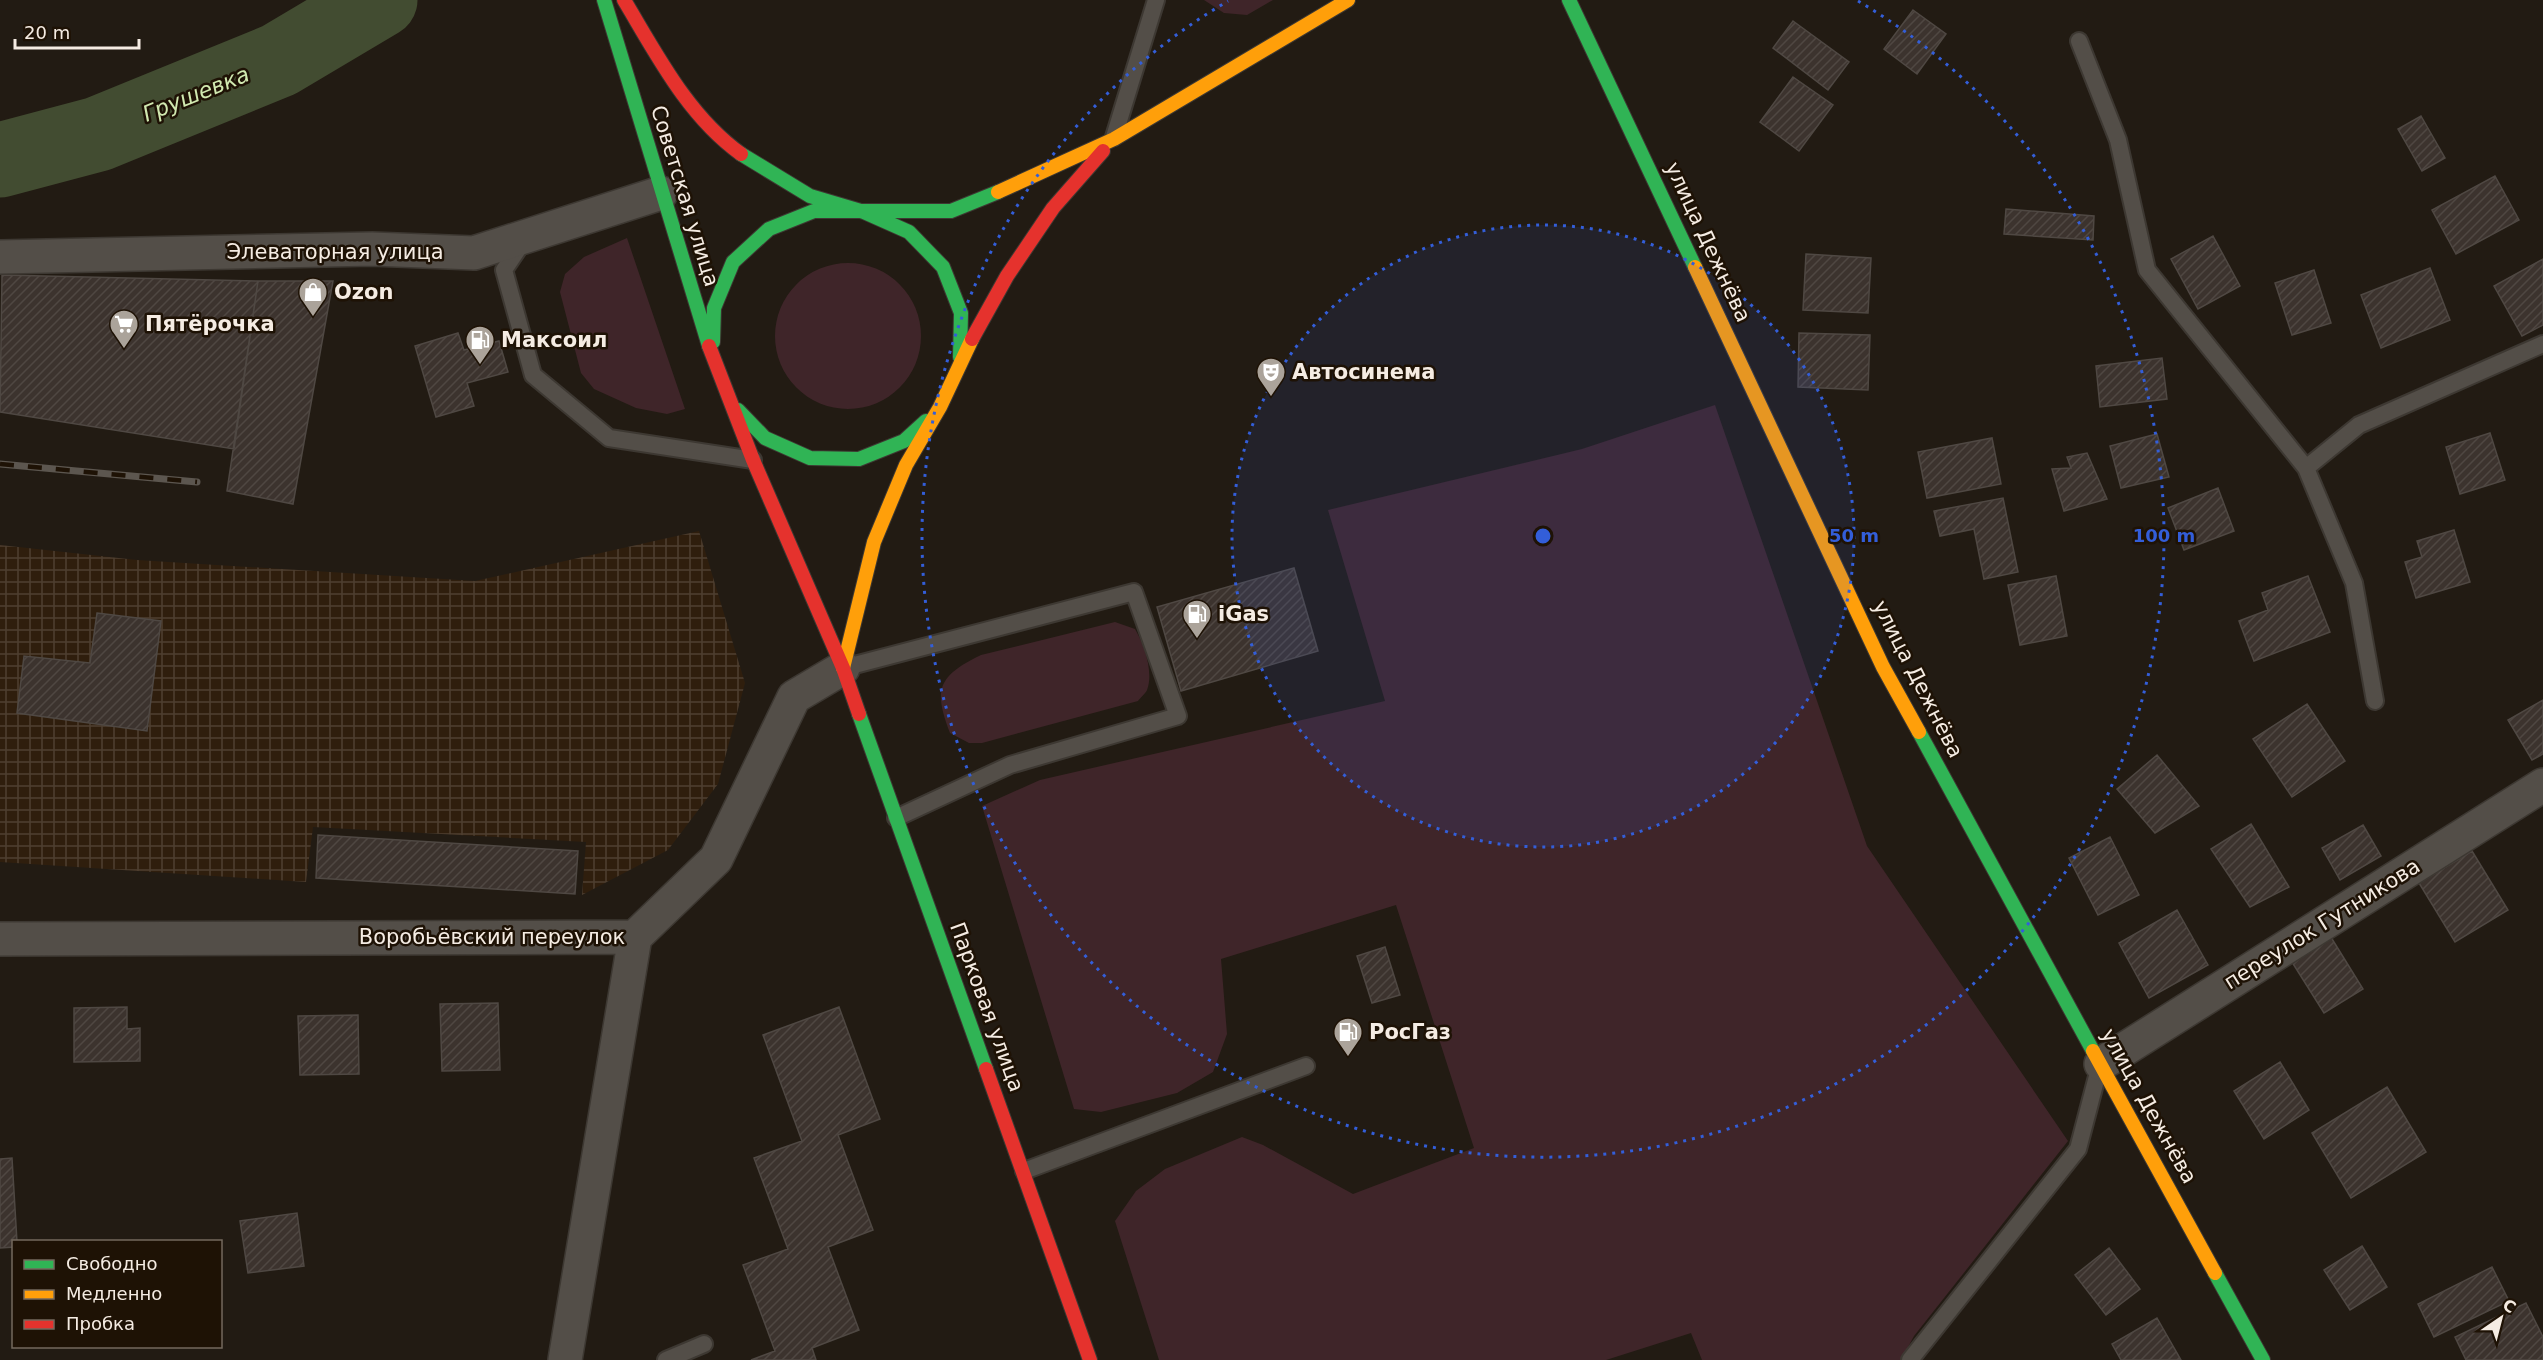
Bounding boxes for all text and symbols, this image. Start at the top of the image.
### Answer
scale bar [15,12,140,50]
text: 20 m [24,22,70,43]
water label: Грушевка [139,61,253,127]
street label: Советская улица [646,103,724,289]
street label: улица Дежнёва [1660,158,1756,326]
street label: Элеваторная улица [226,240,444,264]
shop icon: Ozon [297,276,329,318]
place label: Ozon [334,280,393,304]
supermarket icon: Пятёрочка [108,308,140,350]
place label: Пятёрочка [145,312,275,336]
fuel station icon: Максоил [464,324,496,366]
place label: Максоил [501,328,607,352]
theatre icon: Автосинема [1255,356,1287,398]
place label: Автосинема [1292,360,1435,384]
text: 50 m [1829,525,1879,546]
text: 100 m [2133,525,2195,546]
centre of rings [1533,526,1553,546]
street label: улица Дежнёва [1868,596,1968,762]
fuel station icon: iGas [1181,598,1213,640]
place label: iGas [1218,602,1269,626]
street label: переулок Гутникова [2220,854,2424,994]
street label: Парковая улица [945,919,1029,1095]
street label: Воробьёвский переулок [359,925,625,949]
fuel station icon: РосГаз [1332,1016,1364,1058]
place label: РосГаз [1369,1020,1451,1044]
street label: улица Дежнёва [2096,1024,2202,1188]
legend [12,1240,222,1348]
text: Свободно [66,1253,158,1274]
text: Медленно [66,1283,162,1304]
north arrow [2471,1288,2531,1348]
text: С [2499,1295,2520,1317]
text: Пробка [66,1313,135,1334]

